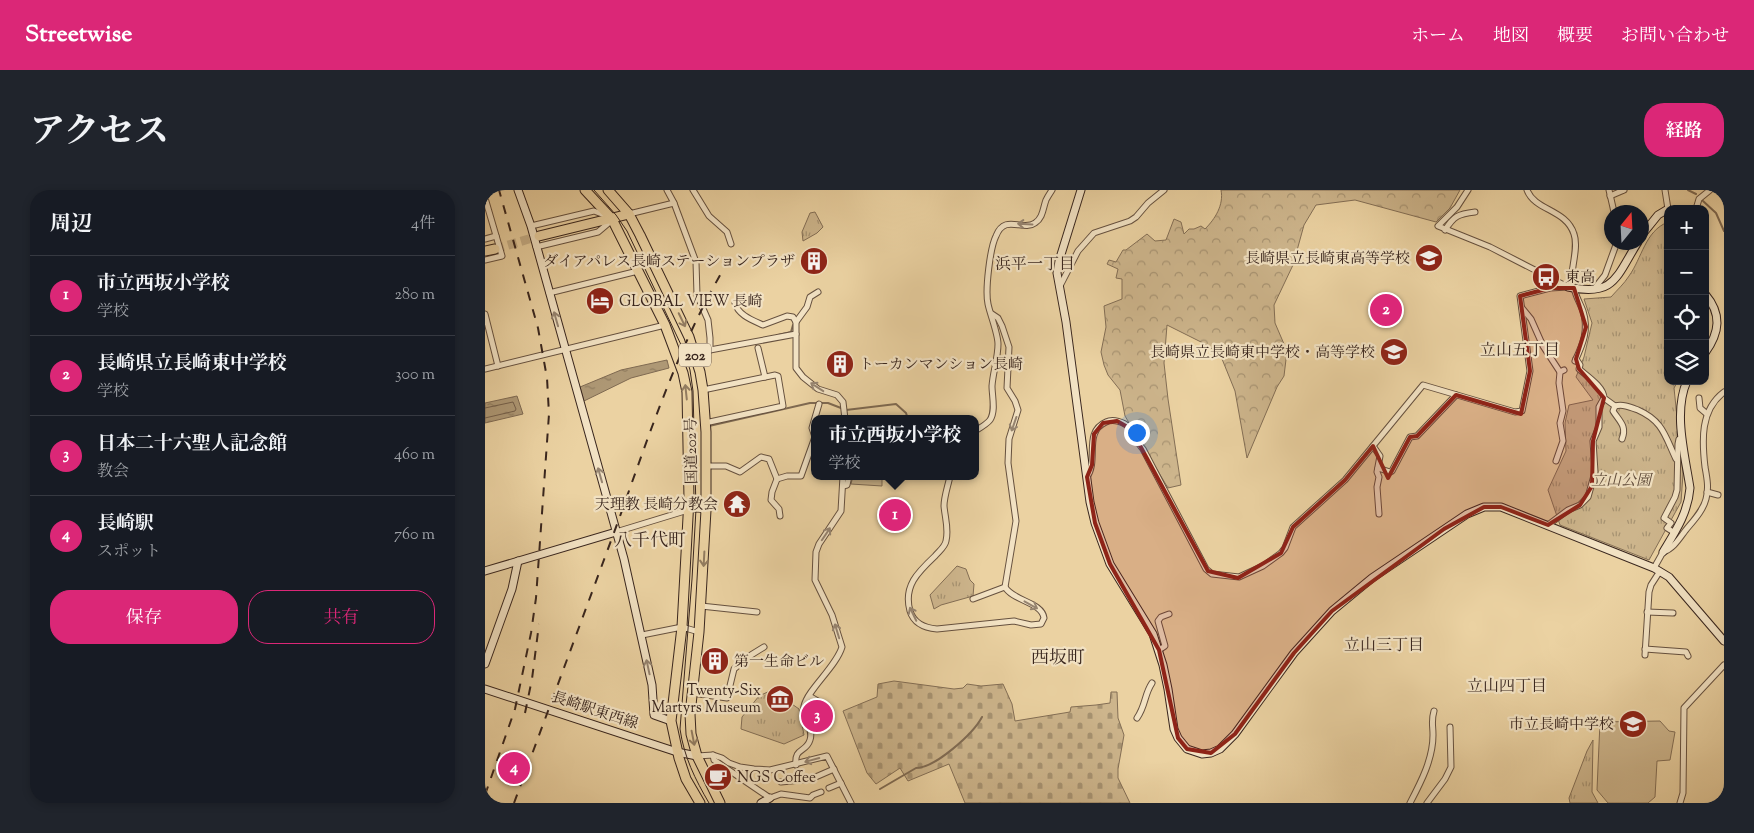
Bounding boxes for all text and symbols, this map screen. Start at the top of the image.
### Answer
text: Streetwise [25,18,132,52]
text: ホーム [1411,24,1465,50]
text: 地図 [1493,24,1529,50]
text: 概要 [1557,24,1593,50]
text: お問い合わせ [1621,24,1729,50]
button: 経路 [1644,103,1724,157]
text: アクセス [30,108,169,159]
north arrow [1604,205,1649,250]
map controls [1664,205,1709,385]
button: + [1664,205,1709,250]
text: 周辺 [50,210,92,240]
text: 4件 [411,213,435,236]
one-way arrow [1018,219,1034,228]
school or university icon: 長崎県立長崎東高等学校 [1414,243,1444,273]
building icon: ダイアパレス長崎ステーションプラザ [799,246,829,276]
place label: 長崎県立長崎東高等学校 [1245,249,1410,270]
button: − [1664,250,1709,295]
place label: ダイアパレス長崎ステーションプラザ [543,252,795,273]
district label: 浜平一丁目 [995,254,1075,277]
bus stop icon: 東高 [1531,262,1561,292]
place label: 東高 [1565,268,1595,289]
text: 市立西坂小学校 [97,271,230,298]
text: 1 [63,284,69,307]
text: 280 m [394,284,435,307]
hotel icon: GLOBAL VIEW 長崎 [585,286,615,316]
pin: 2 [1370,291,1402,329]
place label: GLOBAL VIEW 長崎 [619,292,762,313]
button: locate [1664,295,1709,340]
text: 学校 [97,301,129,324]
one-way arrow [550,311,560,327]
one-way arrow [677,313,687,328]
school or university icon: 長崎県立長崎東中学校・高等学校 [1379,337,1409,367]
district label: 立山五丁目 [1480,340,1560,363]
button: layers [1664,340,1709,385]
place label: 長崎県立長崎東中学校・高等学校 [1150,343,1375,364]
road number: 202 [679,344,711,366]
building icon: トーカンマンション長崎 [825,349,855,379]
text: 長崎県立長崎東中学校 [97,351,287,378]
place label: トーカンマンション長崎 [859,355,1023,376]
text: 2 [62,364,70,387]
text: 300 m [395,364,435,387]
text: 学校 [97,381,129,404]
one-way arrow [810,382,824,392]
one-way arrow [681,384,691,400]
popup [811,415,979,480]
one-way arrow [1009,415,1018,431]
street label: 国道202号 [681,417,704,485]
your location [1124,420,1150,446]
text: 市立西坂小学校 [828,423,962,450]
text: 日本二十六聖人記念館 [97,431,287,458]
text: 3 [63,444,69,467]
text: 460 m [394,444,435,467]
text: 学校 [828,453,861,476]
text: 教会 [97,461,129,484]
one-way arrow [595,468,604,484]
park label: 立山公園 [1591,471,1654,492]
temple icon: 天理教 長崎分教会 [722,489,752,519]
place label: 天理教 長崎分教会 [595,495,718,516]
pin: 1 [879,496,911,534]
text: 長崎駅 [97,511,154,538]
text: 4 [62,524,70,547]
text: 760 m [394,524,435,547]
one-way arrow [821,527,831,541]
district label: 八千代町 [614,529,686,555]
text: スポット [97,541,161,564]
one-way arrow [699,551,708,567]
button: 保存 [50,590,238,644]
button: 共有 [248,590,435,644]
one-way arrow [1024,600,1039,610]
one-way arrow [908,607,918,622]
one-way arrow [832,624,842,640]
district label: 立山三丁目 [1344,635,1424,658]
building icon: 第一生命ビル [700,646,730,676]
district label: 西坂町 [1031,646,1085,672]
place label: 第一生命ビル [734,652,824,673]
one-way arrow [643,659,652,675]
district label: 立山四丁目 [1467,676,1547,699]
place label: Twenty-Six Martyrs Museum [651,681,762,719]
museum icon: Twenty-Six Martyrs Museum [765,684,795,714]
street label: 長崎駅東西線 [548,688,641,735]
pin: 3 [801,697,833,735]
school or university icon: 市立長崎中学校 [1618,709,1648,739]
place label: 市立長崎中学校 [1509,715,1614,736]
one-way arrow [688,730,698,746]
pin: 4 [498,749,530,787]
one-way arrow [804,756,820,766]
cafe icon: NGS Coffee [703,762,733,792]
place label: NGS Coffee [737,768,816,789]

